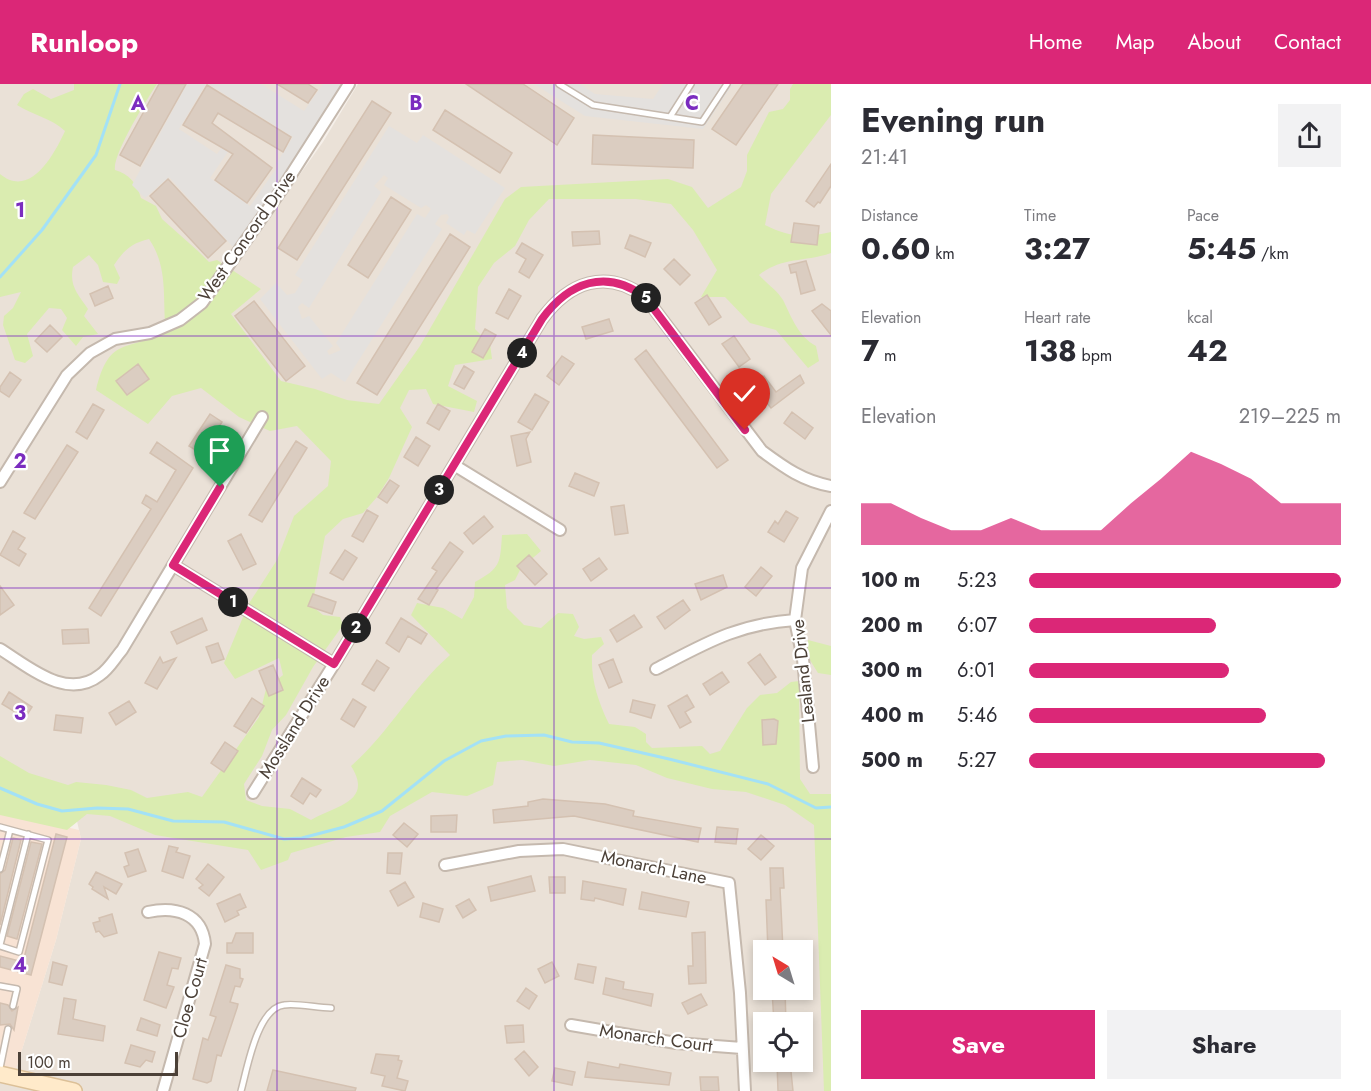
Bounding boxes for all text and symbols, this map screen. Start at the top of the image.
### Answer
text: Runloop [30,22,138,63]
text: Home [1029,27,1082,57]
text: Map [1115,27,1155,57]
text: About [1188,27,1241,57]
text: Contact [1274,27,1341,57]
text: A [130,89,146,118]
text: B [409,89,423,118]
text: C [685,89,699,118]
text: Evening run [861,97,1045,144]
button: share [1278,104,1341,167]
text: 21:41 [861,143,908,172]
street label: West Concord Drive [192,165,302,307]
text: 1 [15,196,25,225]
text: Distance [861,204,918,227]
text: Time [1024,204,1056,227]
text: Pace [1187,204,1219,227]
text: 0.60 [861,227,930,270]
text: 3:27 [1024,227,1090,270]
text: 5:45 [1187,227,1256,270]
text: km [930,242,955,265]
text: /km [1256,242,1289,265]
pin: 5 [631,283,661,313]
text: 5 [641,286,651,309]
text: Elevation [861,306,921,329]
text: Heart rate [1024,306,1091,329]
text: kcal [1187,306,1213,329]
text: 7 [861,329,879,372]
text: 138 [1024,329,1077,372]
text: 42 [1187,329,1228,372]
pin: 4 [507,338,537,368]
text: 4 [516,341,528,364]
text: m [879,344,896,367]
text: bpm [1077,344,1112,367]
pin [719,368,770,430]
icon: check [728,377,761,410]
text: Elevation [861,402,936,431]
text: 219–225 m [1239,402,1341,431]
pin [194,425,245,487]
icon: arrive [203,434,236,467]
text: 2 [13,447,27,476]
pin: 3 [424,475,454,505]
text: 3 [434,478,444,501]
text: 100 m [861,566,920,595]
text: 5:23 [957,566,997,595]
pin: 1 [218,587,248,617]
text: 1 [229,590,237,613]
text: 200 m [861,611,923,640]
text: 6:07 [957,611,997,640]
pin: 2 [341,613,371,643]
text: 2 [351,616,361,639]
street label: Lealand Drive [785,618,821,724]
text: 300 m [861,656,922,685]
text: 6:01 [957,656,996,685]
street label: Mossland Drive [252,671,336,783]
text: 3 [14,699,26,728]
text: 400 m [861,701,924,730]
text: 5:46 [957,701,997,730]
text: 500 m [861,746,923,775]
text: 5:27 [957,746,996,775]
street label: Monarch Lane [599,843,709,891]
north arrow [753,940,813,1000]
map controls [753,940,813,1072]
text: 4 [13,951,27,980]
street label: Cloe Court [166,954,214,1042]
button: Save [861,1010,1095,1079]
button: Share [1107,1010,1341,1079]
button: locate [753,1012,813,1072]
street label: Monarch Court [598,1017,715,1059]
scale bar [18,1049,178,1076]
text: 100 m [27,1051,71,1074]

